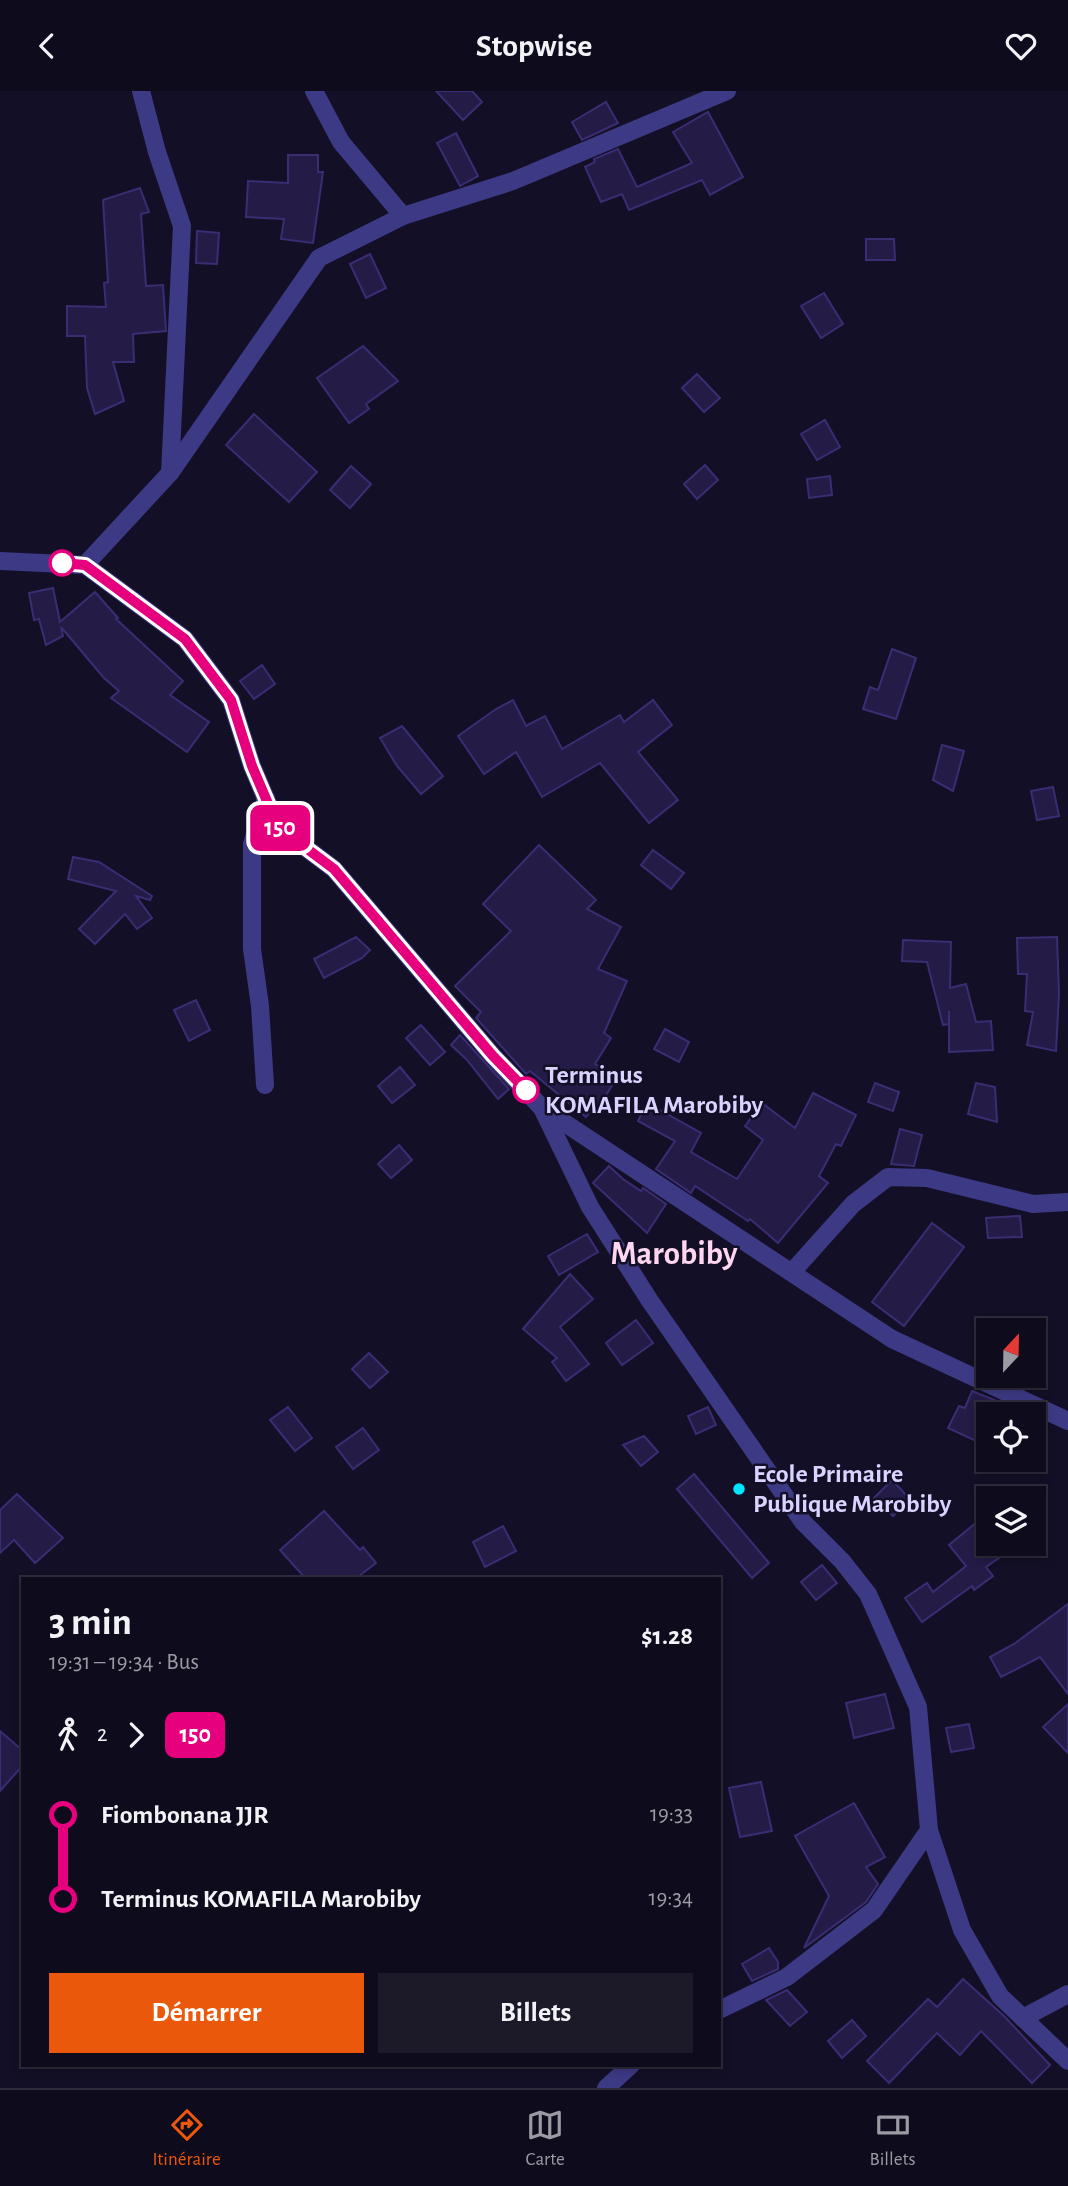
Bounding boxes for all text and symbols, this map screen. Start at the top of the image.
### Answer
icon: back [28,27,66,65]
icon: heart [1002,27,1040,65]
text: Stopwise [476,30,592,62]
unlabelled marker [49,550,75,576]
line badge: 150 [240,805,320,851]
text: 150 [264,816,296,840]
place label: Terminus KOMAFILA Marobiby [545,1062,763,1118]
marker: Terminus KOMAFILA Marobiby [513,1077,539,1103]
district label: Marobiby [611,1238,738,1271]
north arrow [976,1318,1046,1388]
map controls [976,1318,1046,1556]
button: locate [976,1402,1046,1472]
place label: Ecole Primaire Publique Marobiby [753,1461,952,1517]
marker: Ecole Primaire Publique Marobiby [731,1481,747,1497]
button: layers [976,1486,1046,1556]
text: 3 min [49,1604,132,1642]
text: $1.28 [641,1623,693,1649]
text: 19:31 – 19:34 · Bus [49,1651,199,1674]
icon: walk [49,1716,87,1754]
icon: forward [117,1716,155,1754]
text: 2 [97,1723,107,1746]
text: 150 [179,1723,211,1747]
text: Fiombonana JJR [101,1802,269,1828]
text: 19:33 [650,1803,693,1826]
text: Terminus KOMAFILA Marobiby [101,1886,421,1912]
text: 19:34 [648,1887,693,1910]
button: Démarrer [49,1973,364,2053]
button: Billets [378,1973,693,2053]
tab: Itinéraire [152,2106,221,2171]
tab: Carte [526,2106,565,2171]
tab: Billets [870,2106,916,2171]

